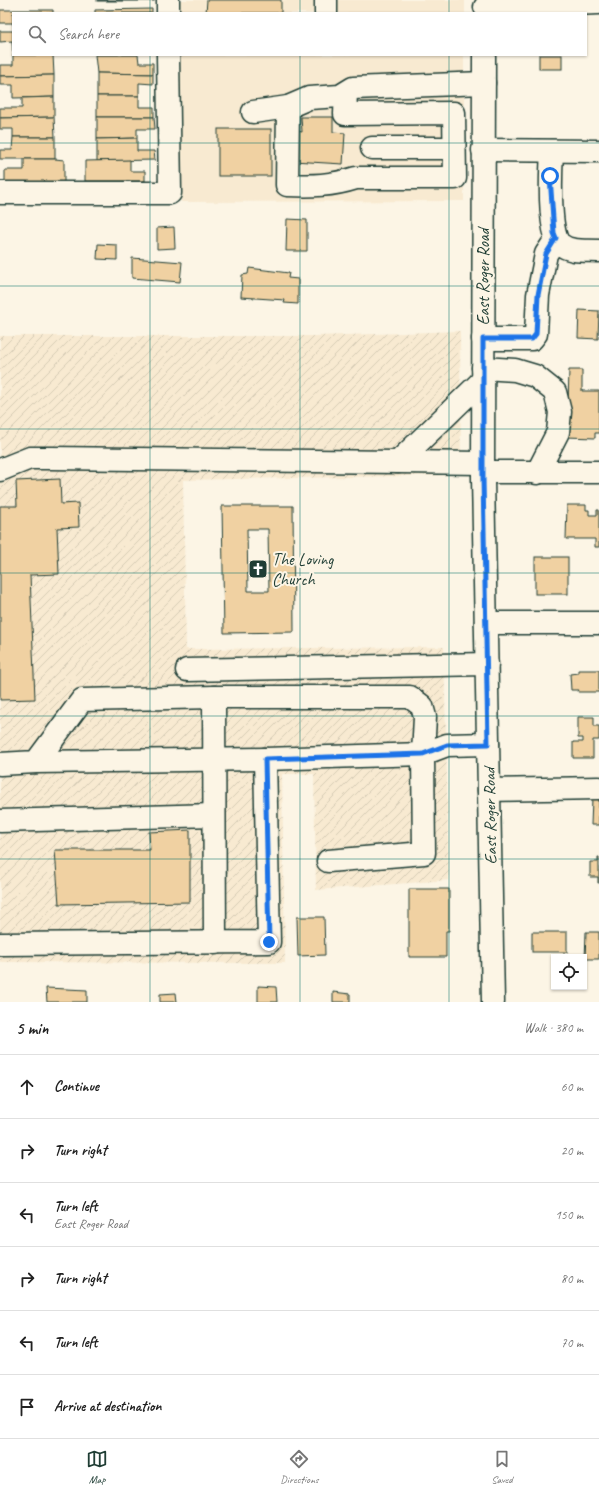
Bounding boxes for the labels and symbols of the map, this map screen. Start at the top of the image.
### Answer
route start [541,167,559,185]
street label: East Roger Road [473,225,494,325]
place label: The Loving Church [272,549,334,590]
church icon: The Loving Church [247,558,269,580]
street label: East Roger Road [479,764,501,865]
route end [260,933,278,951]

